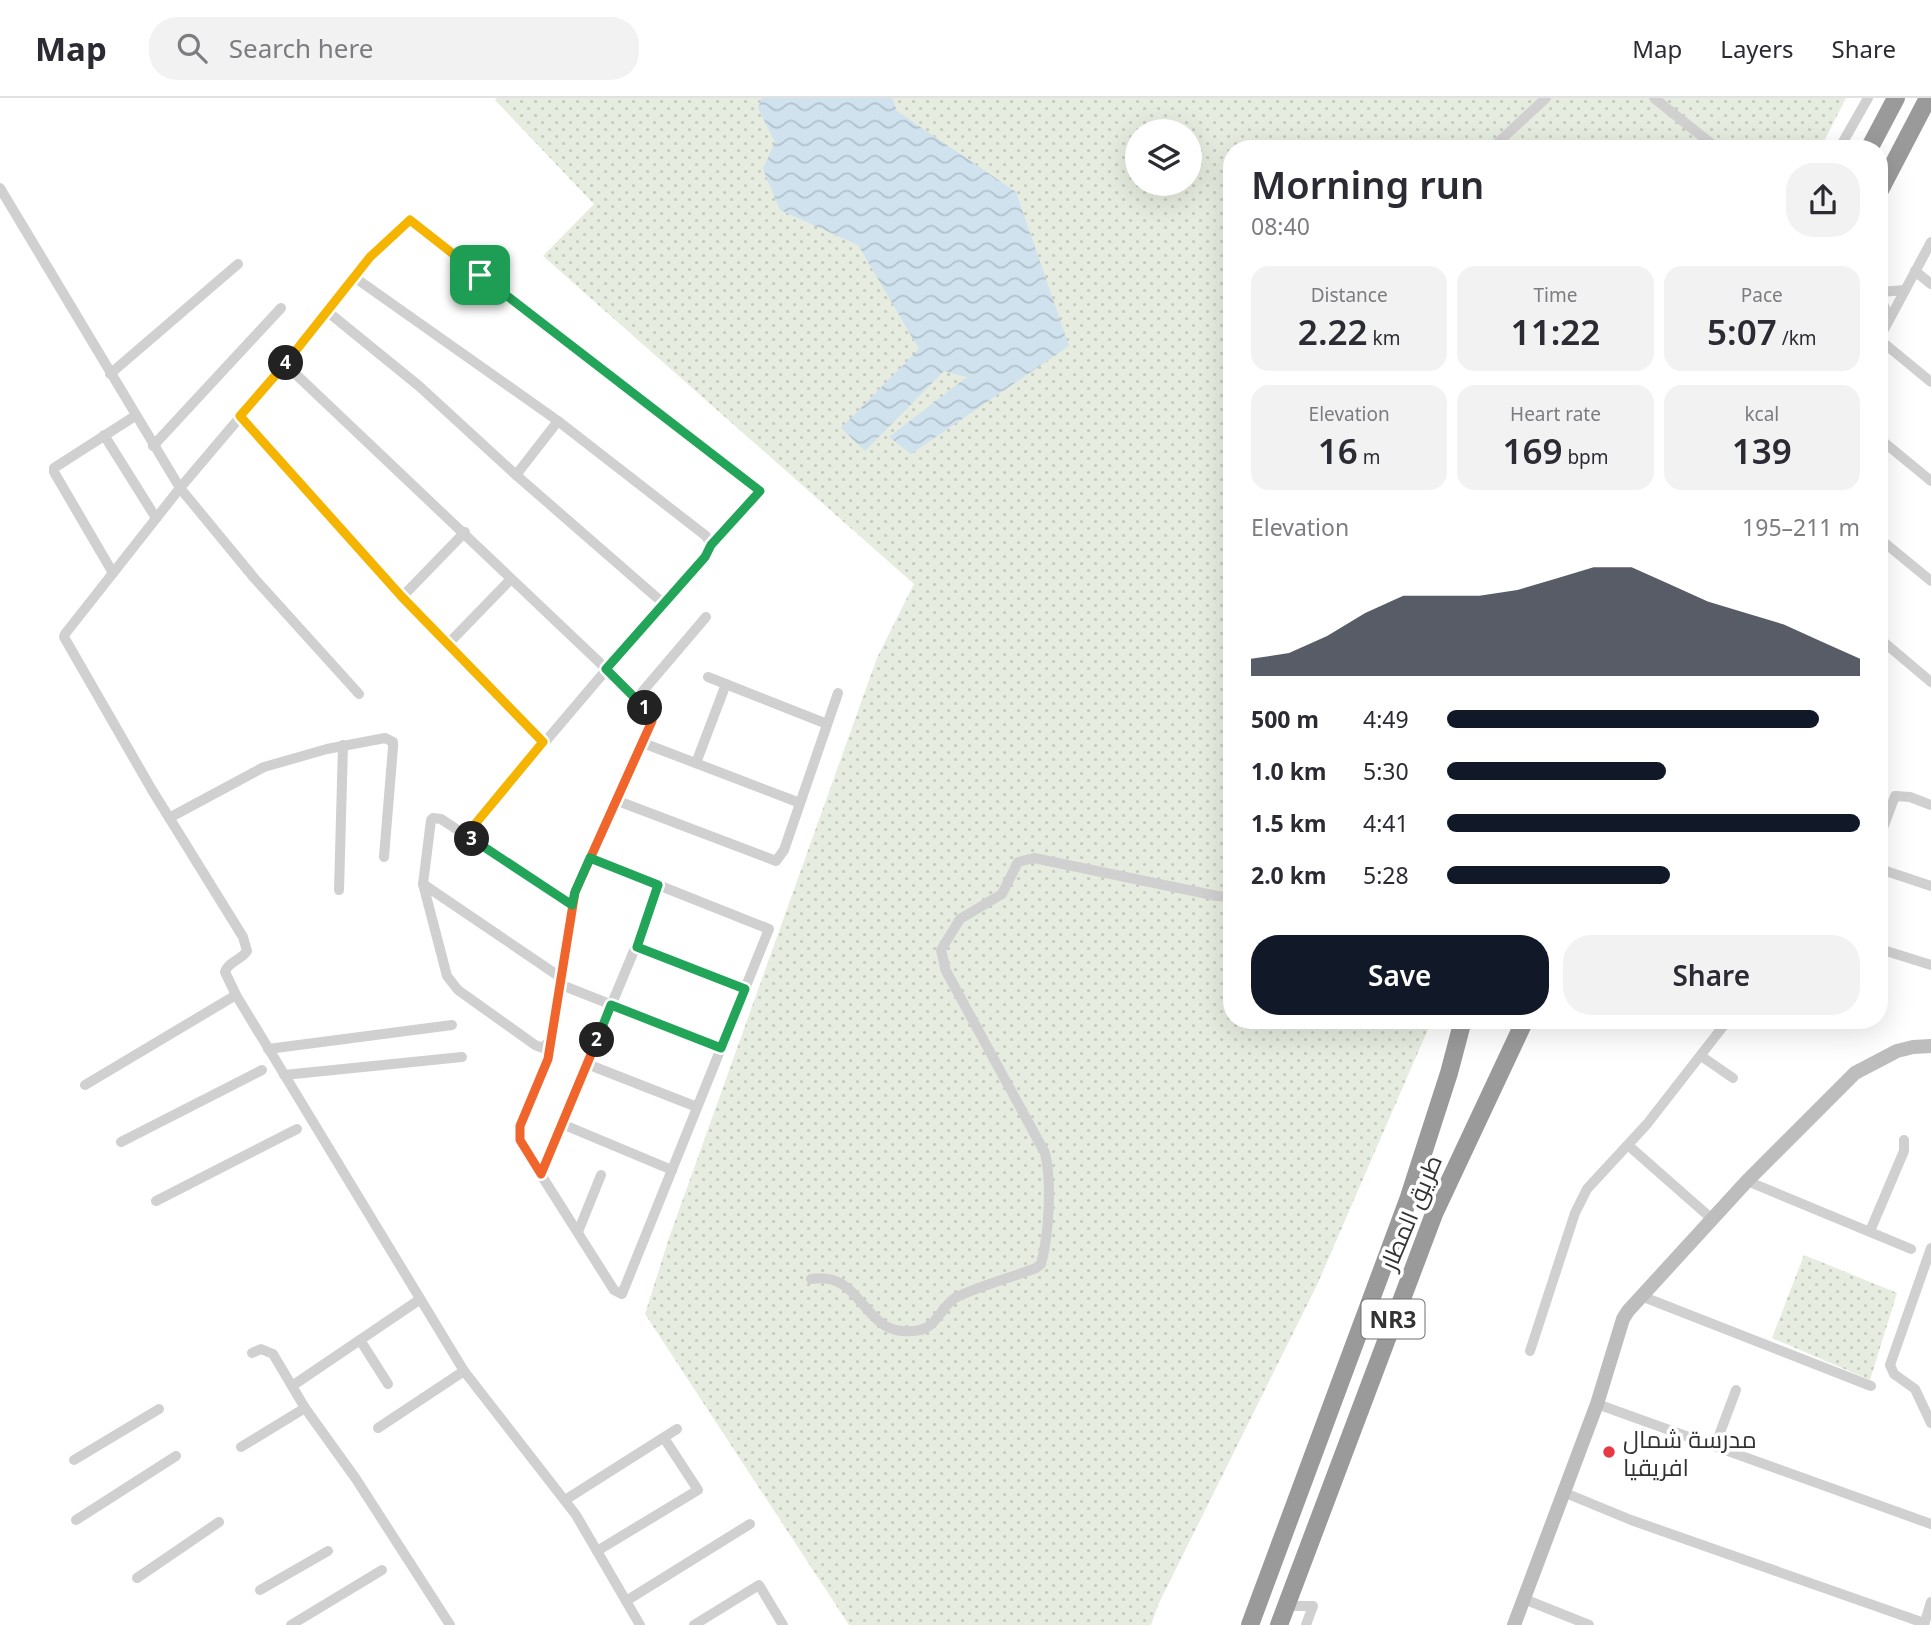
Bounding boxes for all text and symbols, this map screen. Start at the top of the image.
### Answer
search box [149,17,639,80]
text: Map [35,26,107,71]
icon: search [173,29,211,67]
text: Search here [229,30,373,66]
text: Map [1632,32,1682,65]
text: Layers [1720,32,1794,65]
text: Share [1832,32,1896,65]
map controls [1125,119,1202,196]
button: layers [1125,119,1202,196]
text: Morning run [1251,158,1484,210]
button: share [1786,163,1860,237]
text: 08:40 [1251,210,1310,242]
pin [450,245,510,305]
icon: arrive [461,256,499,294]
text: Distance [1311,282,1388,308]
text: Time [1534,282,1577,308]
text: Pace [1741,282,1783,308]
text: 2.22 [1298,308,1368,355]
text: 11:22 [1511,308,1600,355]
text: 5:07 [1707,308,1777,355]
text: km [1368,325,1400,351]
text: /km [1777,325,1817,351]
pin: 4 [268,345,304,380]
text: 4 [280,349,291,375]
text: Elevation [1309,401,1390,427]
text: Heart rate [1510,401,1601,427]
text: kcal [1744,401,1779,427]
text: 16 [1318,427,1358,474]
text: 169 [1502,427,1562,474]
text: 139 [1732,427,1792,474]
text: m [1358,444,1381,470]
text: bpm [1562,444,1609,470]
text: Elevation [1251,511,1349,543]
text: 195–211 m [1742,511,1860,543]
pin: 1 [628,690,662,726]
text: 1 [639,694,650,720]
text: 500 m [1251,703,1319,735]
text: 4:49 [1363,703,1409,735]
text: 1.0 km [1251,755,1326,787]
text: 5:30 [1363,755,1409,787]
text: 1.5 km [1251,807,1326,839]
text: 4:41 [1363,807,1409,839]
pin: 3 [454,822,490,856]
text: 3 [466,825,477,851]
text: 2.0 km [1251,859,1326,891]
text: 5:28 [1363,859,1409,891]
button: Save [1251,935,1549,1015]
button: Share [1563,935,1860,1015]
pin: 2 [580,1023,614,1058]
text: 2 [591,1026,602,1052]
street label: طريق المطار [1370,1150,1449,1276]
road number: NR3 [1362,1300,1424,1338]
place label: مدرسة شمال افريقيا [1623,1422,1757,1483]
marker: مدرسة شمال افريقيا [1601,1444,1617,1460]

